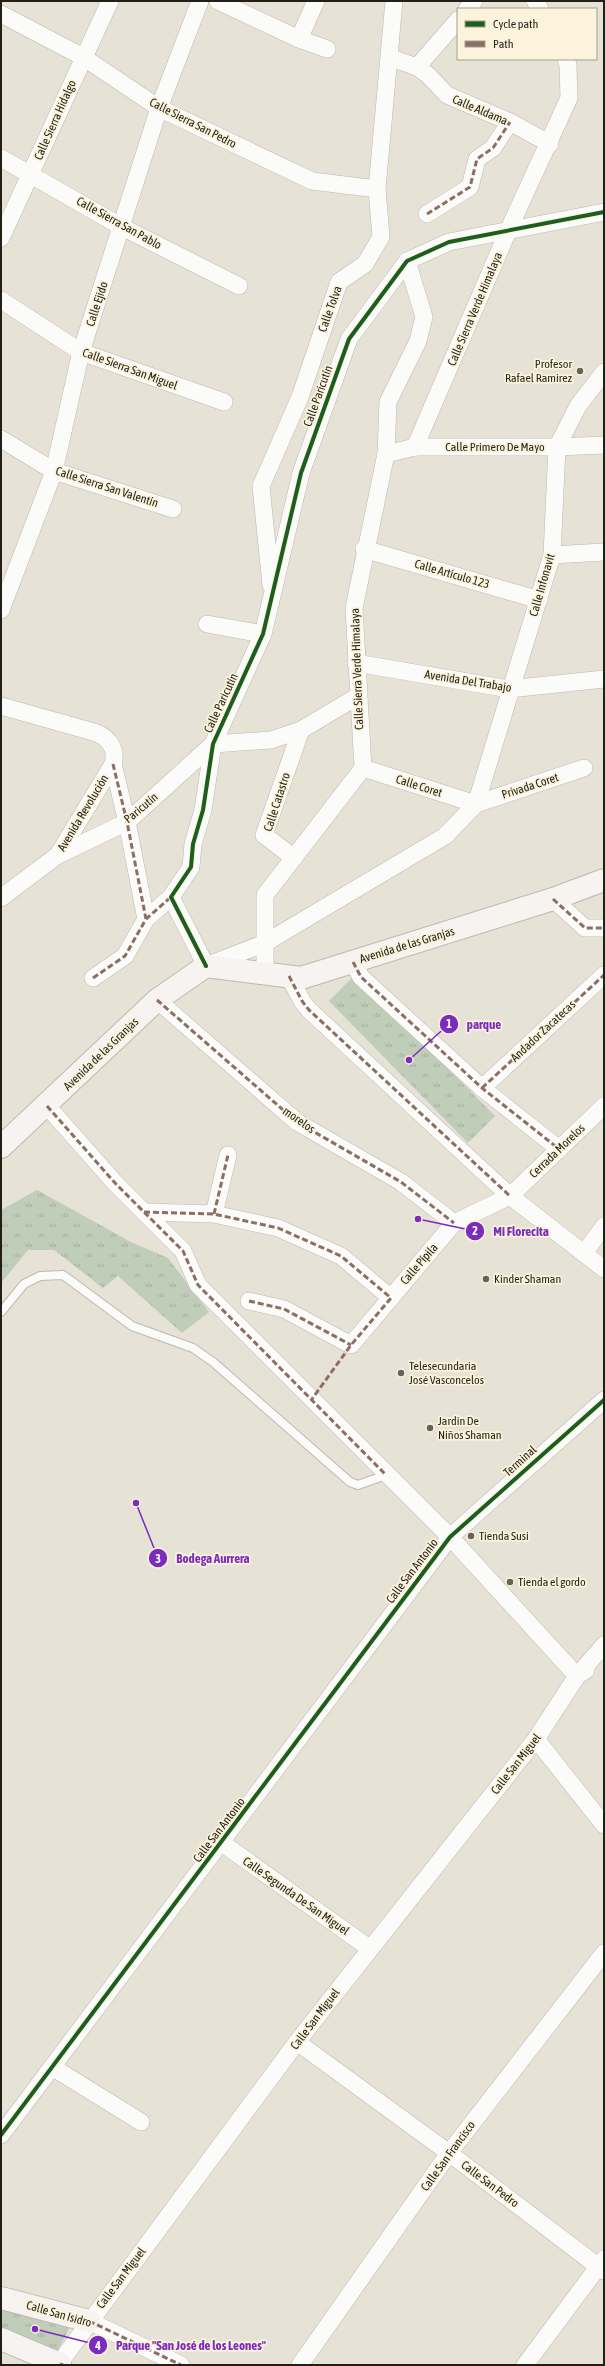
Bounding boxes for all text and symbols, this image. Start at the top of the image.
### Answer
legend [457,8,597,60]
text: Cycle path [493,17,538,31]
text: Path [493,37,514,51]
street label: Calle Sierra Hidalgo [31,77,79,162]
street label: Calle Aldama [450,92,510,128]
street label: Calle Sierra San Pedro [147,95,239,151]
street label: Calle Sierra San Pablo [74,194,164,252]
street label: Calle Sierra Verde Himalaya [445,250,505,368]
street label: Calle Ejido [83,279,111,328]
street label: Calle Tolva [315,284,345,334]
street label: Calle Sierra San Miguel [81,345,180,393]
place label: Profesor Rafael Ramirez [505,357,573,385]
street label: Calle Paricutín [300,363,336,429]
marker: Profesor Rafael Ramirez [575,366,585,376]
street label: Calle Primero De Mayo [445,440,545,454]
street label: Calle Sierra San Valentín [54,464,160,510]
street label: Calle Infonavit [526,551,558,618]
street label: Calle Artículo 123 [413,557,491,591]
street label: Calle Sierra Verde Himalaya [348,608,366,730]
street label: Avenida Del Trabajo [424,667,513,695]
street label: Calle Paricutín [201,671,241,735]
street label: Calle Catastro [261,770,293,833]
street label: Privada Coret [500,770,561,802]
street label: Avenida Revolución [55,772,111,854]
street label: Calle Coret [394,772,444,800]
street label: Paricutín [121,790,161,826]
street label: Avenida de las Granjas [358,924,456,966]
street label: Andador Zacatecas [508,997,578,1065]
callout: parque [439,1012,509,1037]
street label: Avenida de las Granjas [61,1015,141,1093]
text: 1 [446,1017,452,1031]
text: parque [467,1017,501,1032]
street label: morelos [280,1104,318,1136]
street label: Cerrada Morelos [526,1121,588,1181]
callout: Mi Florecita [465,1219,556,1244]
text: 2 [472,1224,478,1238]
text: Mi Florecita [493,1224,549,1239]
street label: Calle Pípila [397,1241,441,1287]
place label: Kinder Shaman [494,1272,561,1286]
marker: Kinder Shaman [481,1274,491,1284]
place label: Telesecundaria José Vasconcelos [409,1359,484,1387]
marker: Telesecundaria José Vasconcelos [396,1368,406,1378]
place label: Jardin De Niños Shaman [438,1414,502,1442]
marker: Jardin De Niños Shaman [425,1423,435,1433]
street label: Terminal [501,1442,540,1479]
place label: Tienda Susi [479,1529,529,1543]
marker: Tienda Susi [466,1531,476,1541]
street label: Calle San Antonio [383,1536,441,1606]
callout: Bodega Aurrera [148,1546,257,1571]
text: Bodega Aurrera [176,1551,250,1566]
text: 3 [155,1552,161,1566]
place label: Tienda el gordo [518,1575,586,1589]
marker: Tienda el gordo [505,1577,515,1587]
street label: Calle San Miguel [488,1730,544,1797]
street label: Calle San Antonio [190,1795,248,1865]
street label: Calle Segunda De San Miguel [240,1854,353,1939]
street label: Calle San Miguel [288,1985,343,2052]
street label: Calle San Francisco [418,2118,478,2194]
street label: Calle San Pedro [458,2158,522,2210]
street label: Calle San Miguel [94,2244,149,2311]
street label: Calle San Isidro [25,2298,94,2330]
callout: Parque "San José de los Leones" [88,2333,274,2358]
text: Parque "San José de los Leones" [116,2338,267,2353]
text: 4 [94,2339,101,2353]

